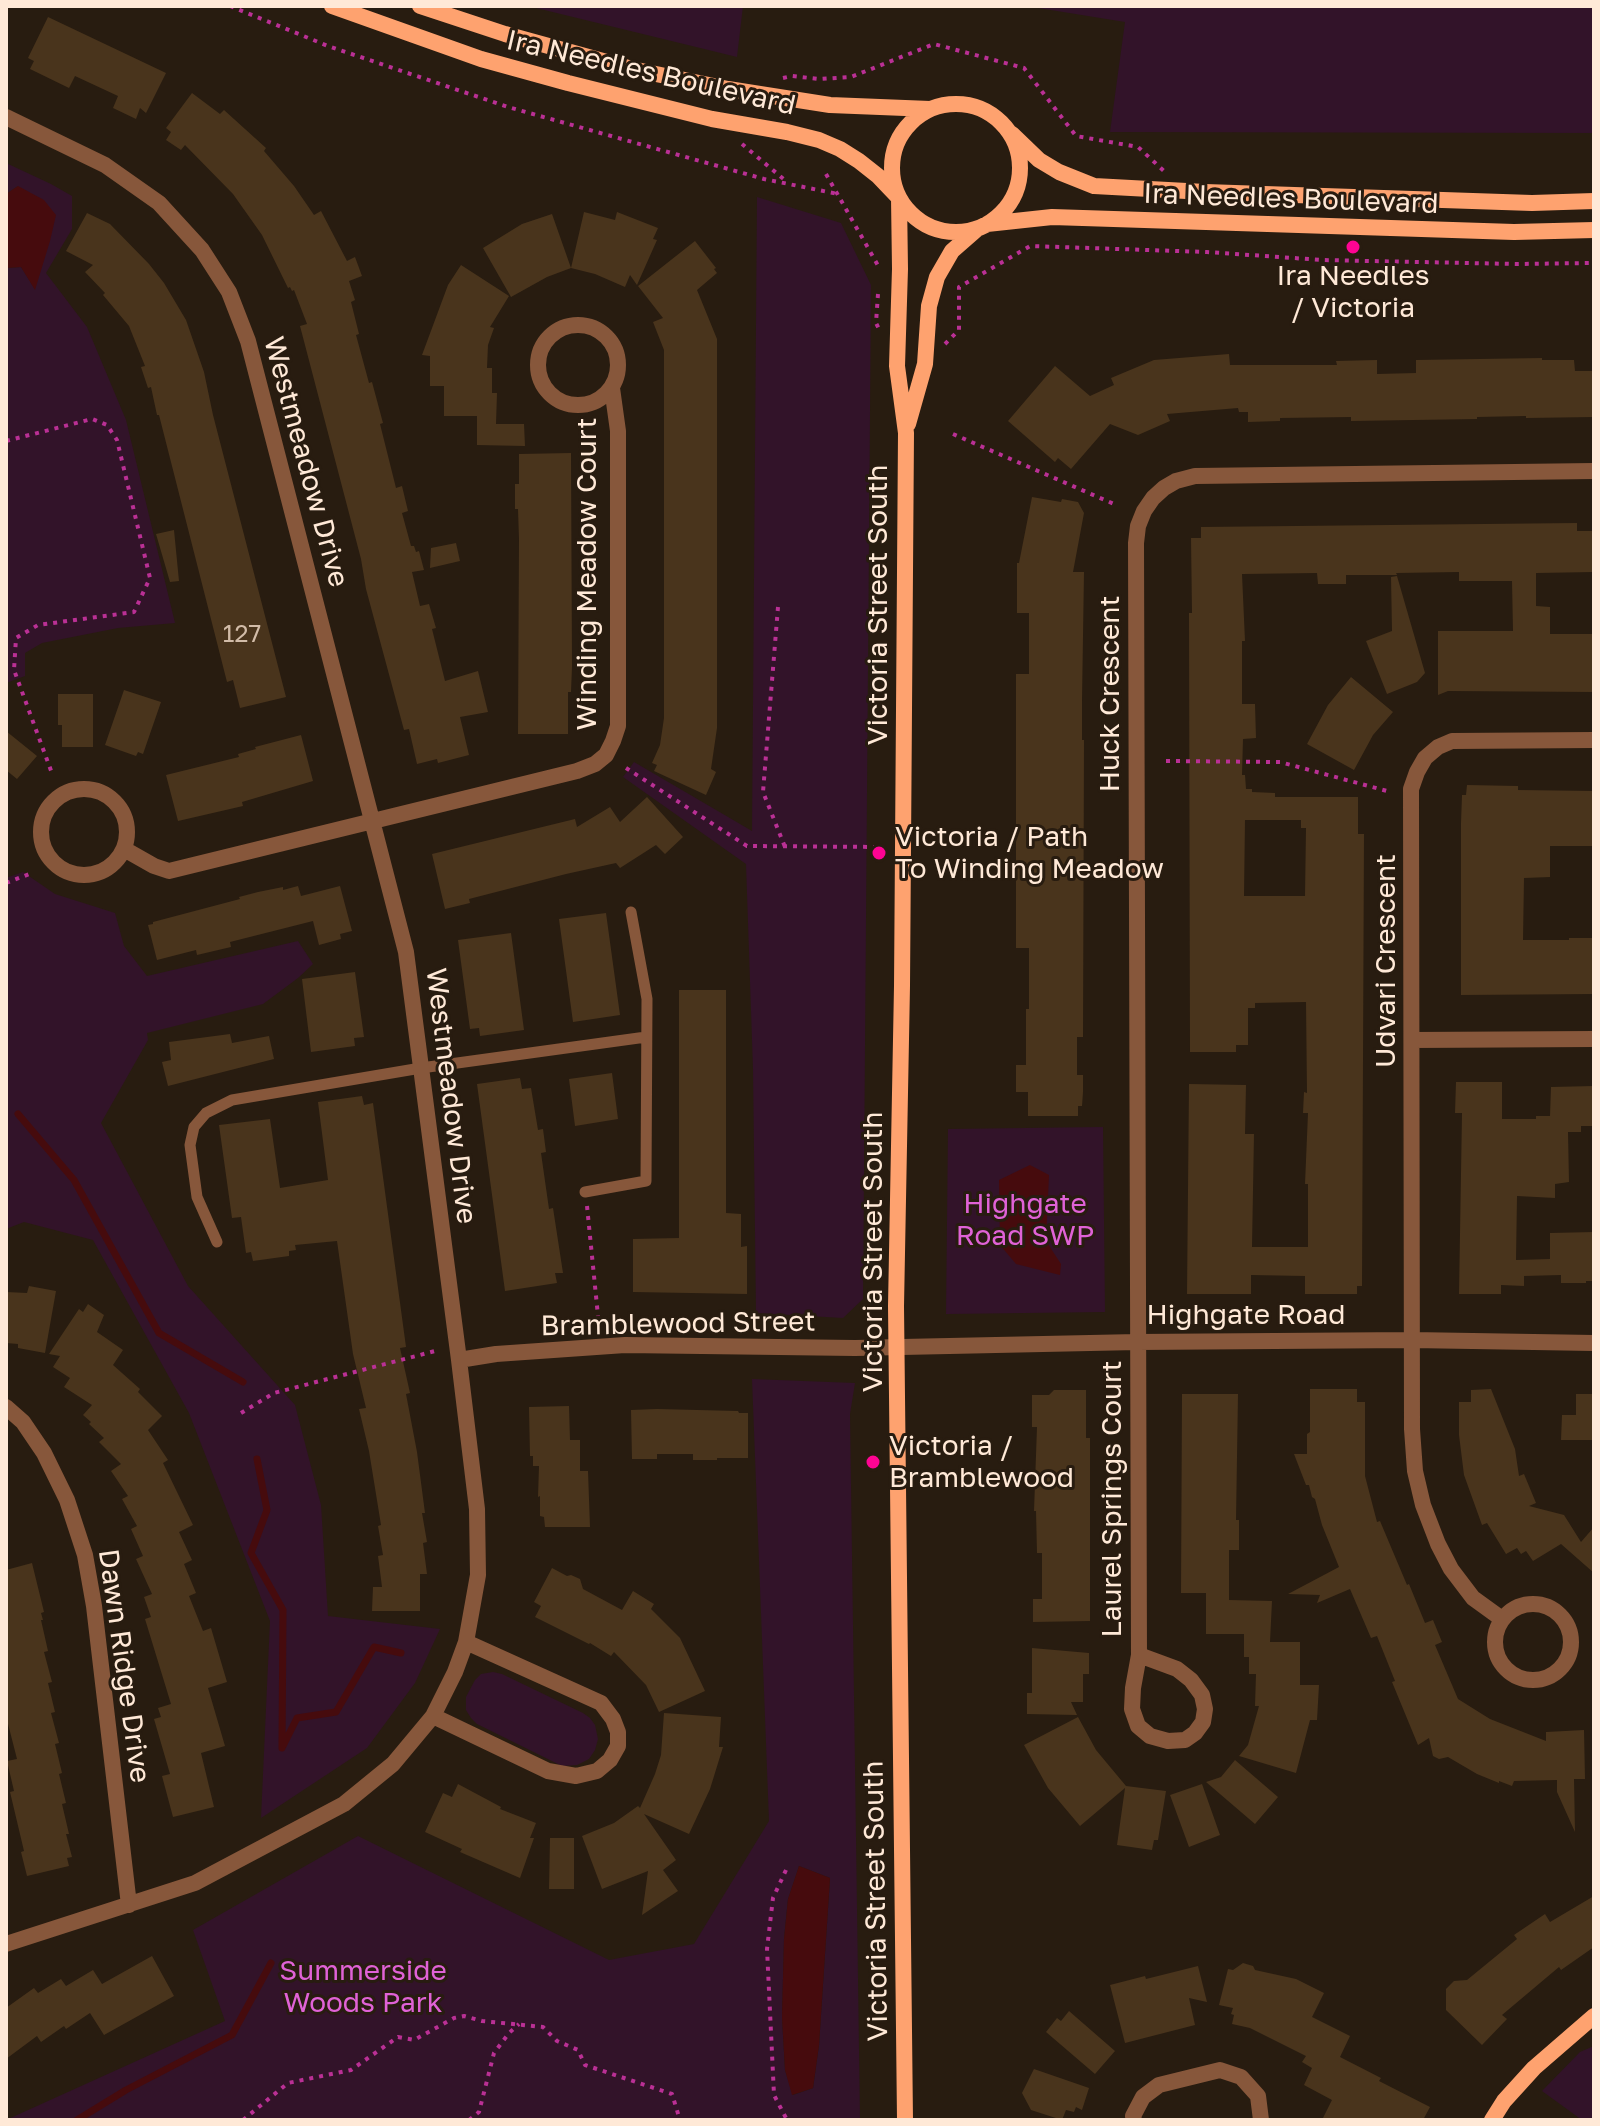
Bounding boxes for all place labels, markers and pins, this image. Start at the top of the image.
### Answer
marker: Ira Needles / Victoria [1344,238,1362,256]
place label: Ira Needles / Victoria [1277,259,1429,325]
place label: Victoria / Path To Winding Meadow [895,820,1164,886]
marker: Victoria / Path To Winding Meadow [870,844,888,862]
place label: Victoria / Bramblewood [889,1429,1074,1495]
marker: Victoria / Bramblewood [864,1453,882,1471]

